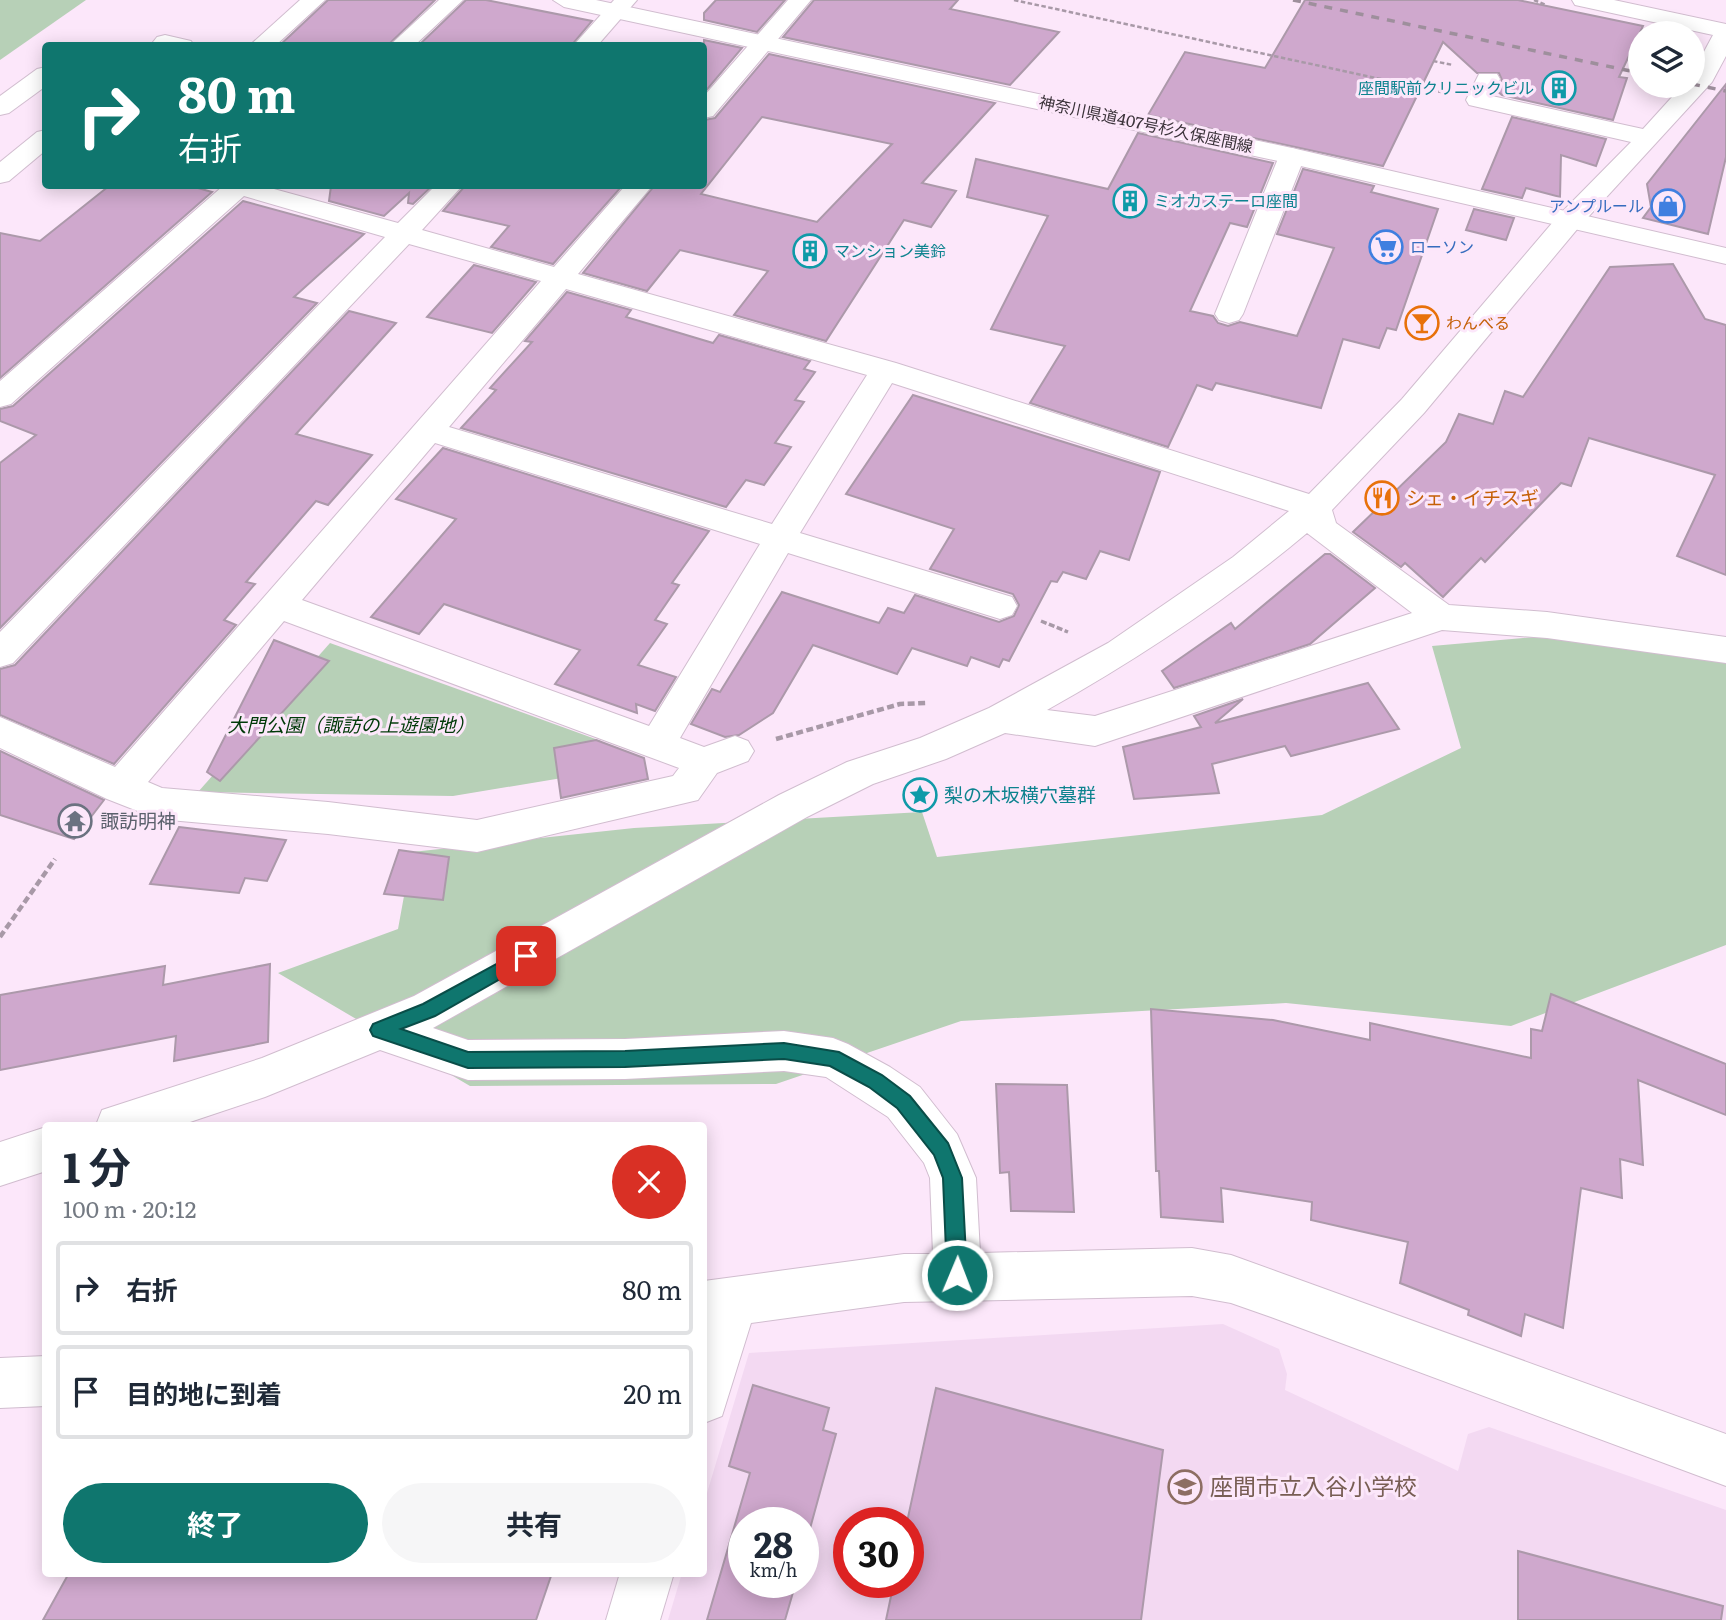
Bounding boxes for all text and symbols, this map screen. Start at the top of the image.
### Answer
map controls [1628,21,1705,98]
button: layers [1628,21,1705,98]
text: 80 m [178,55,296,128]
building icon: 座間駅前クリニックビル [1540,69,1578,107]
icon: right [63,70,154,161]
place label: 座間駅前クリニックビル [1358,75,1534,99]
street label: 神奈川県道407号杉久保座間線 [1037,89,1255,157]
text: 右折 [178,122,242,170]
building icon: ミオカステーロ座間 [1111,182,1149,220]
shop icon: アンプルール [1649,187,1687,225]
place label: ミオカステーロ座間 [1154,188,1298,212]
place label: アンプルール [1549,193,1644,217]
supermarket icon: ローソン [1367,228,1405,266]
building icon: マンション美鈴 [791,232,829,270]
place label: ローソン [1410,234,1474,258]
place label: マンション美鈴 [834,238,946,262]
bar icon: わんべる [1403,304,1441,342]
place label: わんべる [1446,310,1510,334]
restaurant icon: シェ・イチスギ [1363,479,1401,517]
place label: シェ・イチスギ [1406,483,1539,511]
park label: 大門公園（諏訪の上遊園地） [227,710,475,738]
place icon: 梨の木坂横穴墓群 [901,776,939,814]
place label: 梨の木坂横穴墓群 [944,780,1096,808]
temple icon: 諏訪明神 [56,802,94,840]
place label: 諏訪明神 [100,806,176,834]
pin [496,926,556,986]
icon: arrive [507,937,545,975]
text: 1 分 [63,1134,131,1196]
button: close [612,1145,686,1219]
text: 100 m · 20:12 [63,1191,196,1225]
position arrow [920,1238,994,1312]
icon: right [67,1269,105,1307]
text: 右折 [126,1269,178,1308]
text: 80 m [622,1269,682,1308]
icon: arrive [67,1373,105,1411]
text: 目的地に到着 [126,1373,282,1412]
text: 20 m [623,1373,682,1412]
school or university icon: 座間市立入谷小学校 [1166,1468,1204,1506]
place label: 座間市立入谷小学校 [1210,1468,1417,1502]
button: 終了 [63,1483,368,1563]
button: 共有 [382,1483,686,1563]
speed limit sign: 30 [833,1507,924,1598]
text: 28 [754,1517,793,1569]
text: km/h [750,1556,797,1583]

